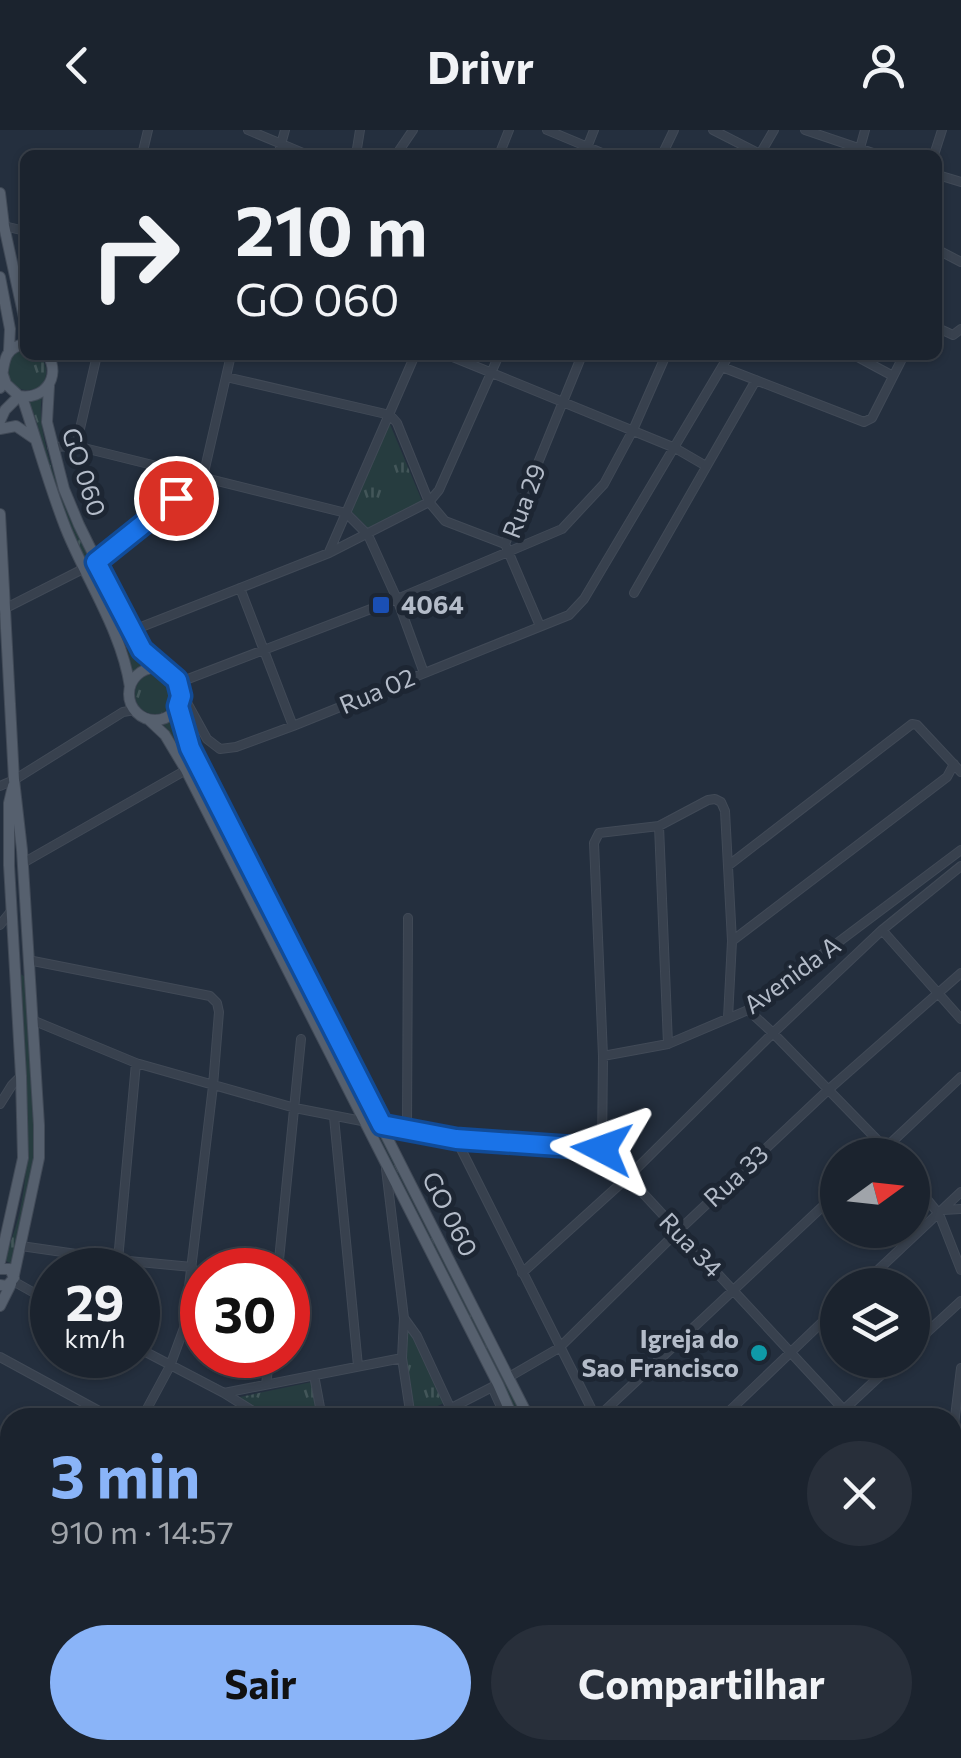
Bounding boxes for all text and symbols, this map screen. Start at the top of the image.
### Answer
icon: back [50,38,105,93]
text: Drivr [427,38,534,93]
icon: person [856,38,911,93]
text: 210 m [235,185,427,270]
icon: right [70,190,200,320]
text: GO 060 [235,270,399,325]
street label: GO 060 [57,424,113,520]
pin [134,456,219,541]
street label: Rua 29 [495,459,551,542]
icon: arrive [149,471,204,526]
place label: 4064 [401,589,464,619]
marker: 4064 [370,594,392,616]
street label: Rua 02 [335,661,419,719]
street label: Avenida A [737,929,846,1019]
position arrow [550,1097,654,1201]
street label: Rua 33 [697,1138,774,1212]
north arrow [820,1138,930,1248]
map controls [820,1138,930,1378]
street label: GO 060 [417,1166,485,1261]
street label: Rua 34 [654,1206,729,1283]
speed limit sign: 30 [180,1248,310,1378]
button: layers [820,1268,930,1378]
text: 29 [65,1270,124,1331]
text: km/h [65,1323,125,1353]
place label: Igreja do Sao Francisco [581,1323,739,1382]
marker: Igreja do Sao Francisco [748,1342,770,1364]
text: 3 min [50,1437,200,1510]
button: close [807,1441,912,1546]
text: 910 m · 14:57 [50,1511,234,1551]
button: Sair [50,1625,471,1740]
button: Compartilhar [491,1625,912,1740]

